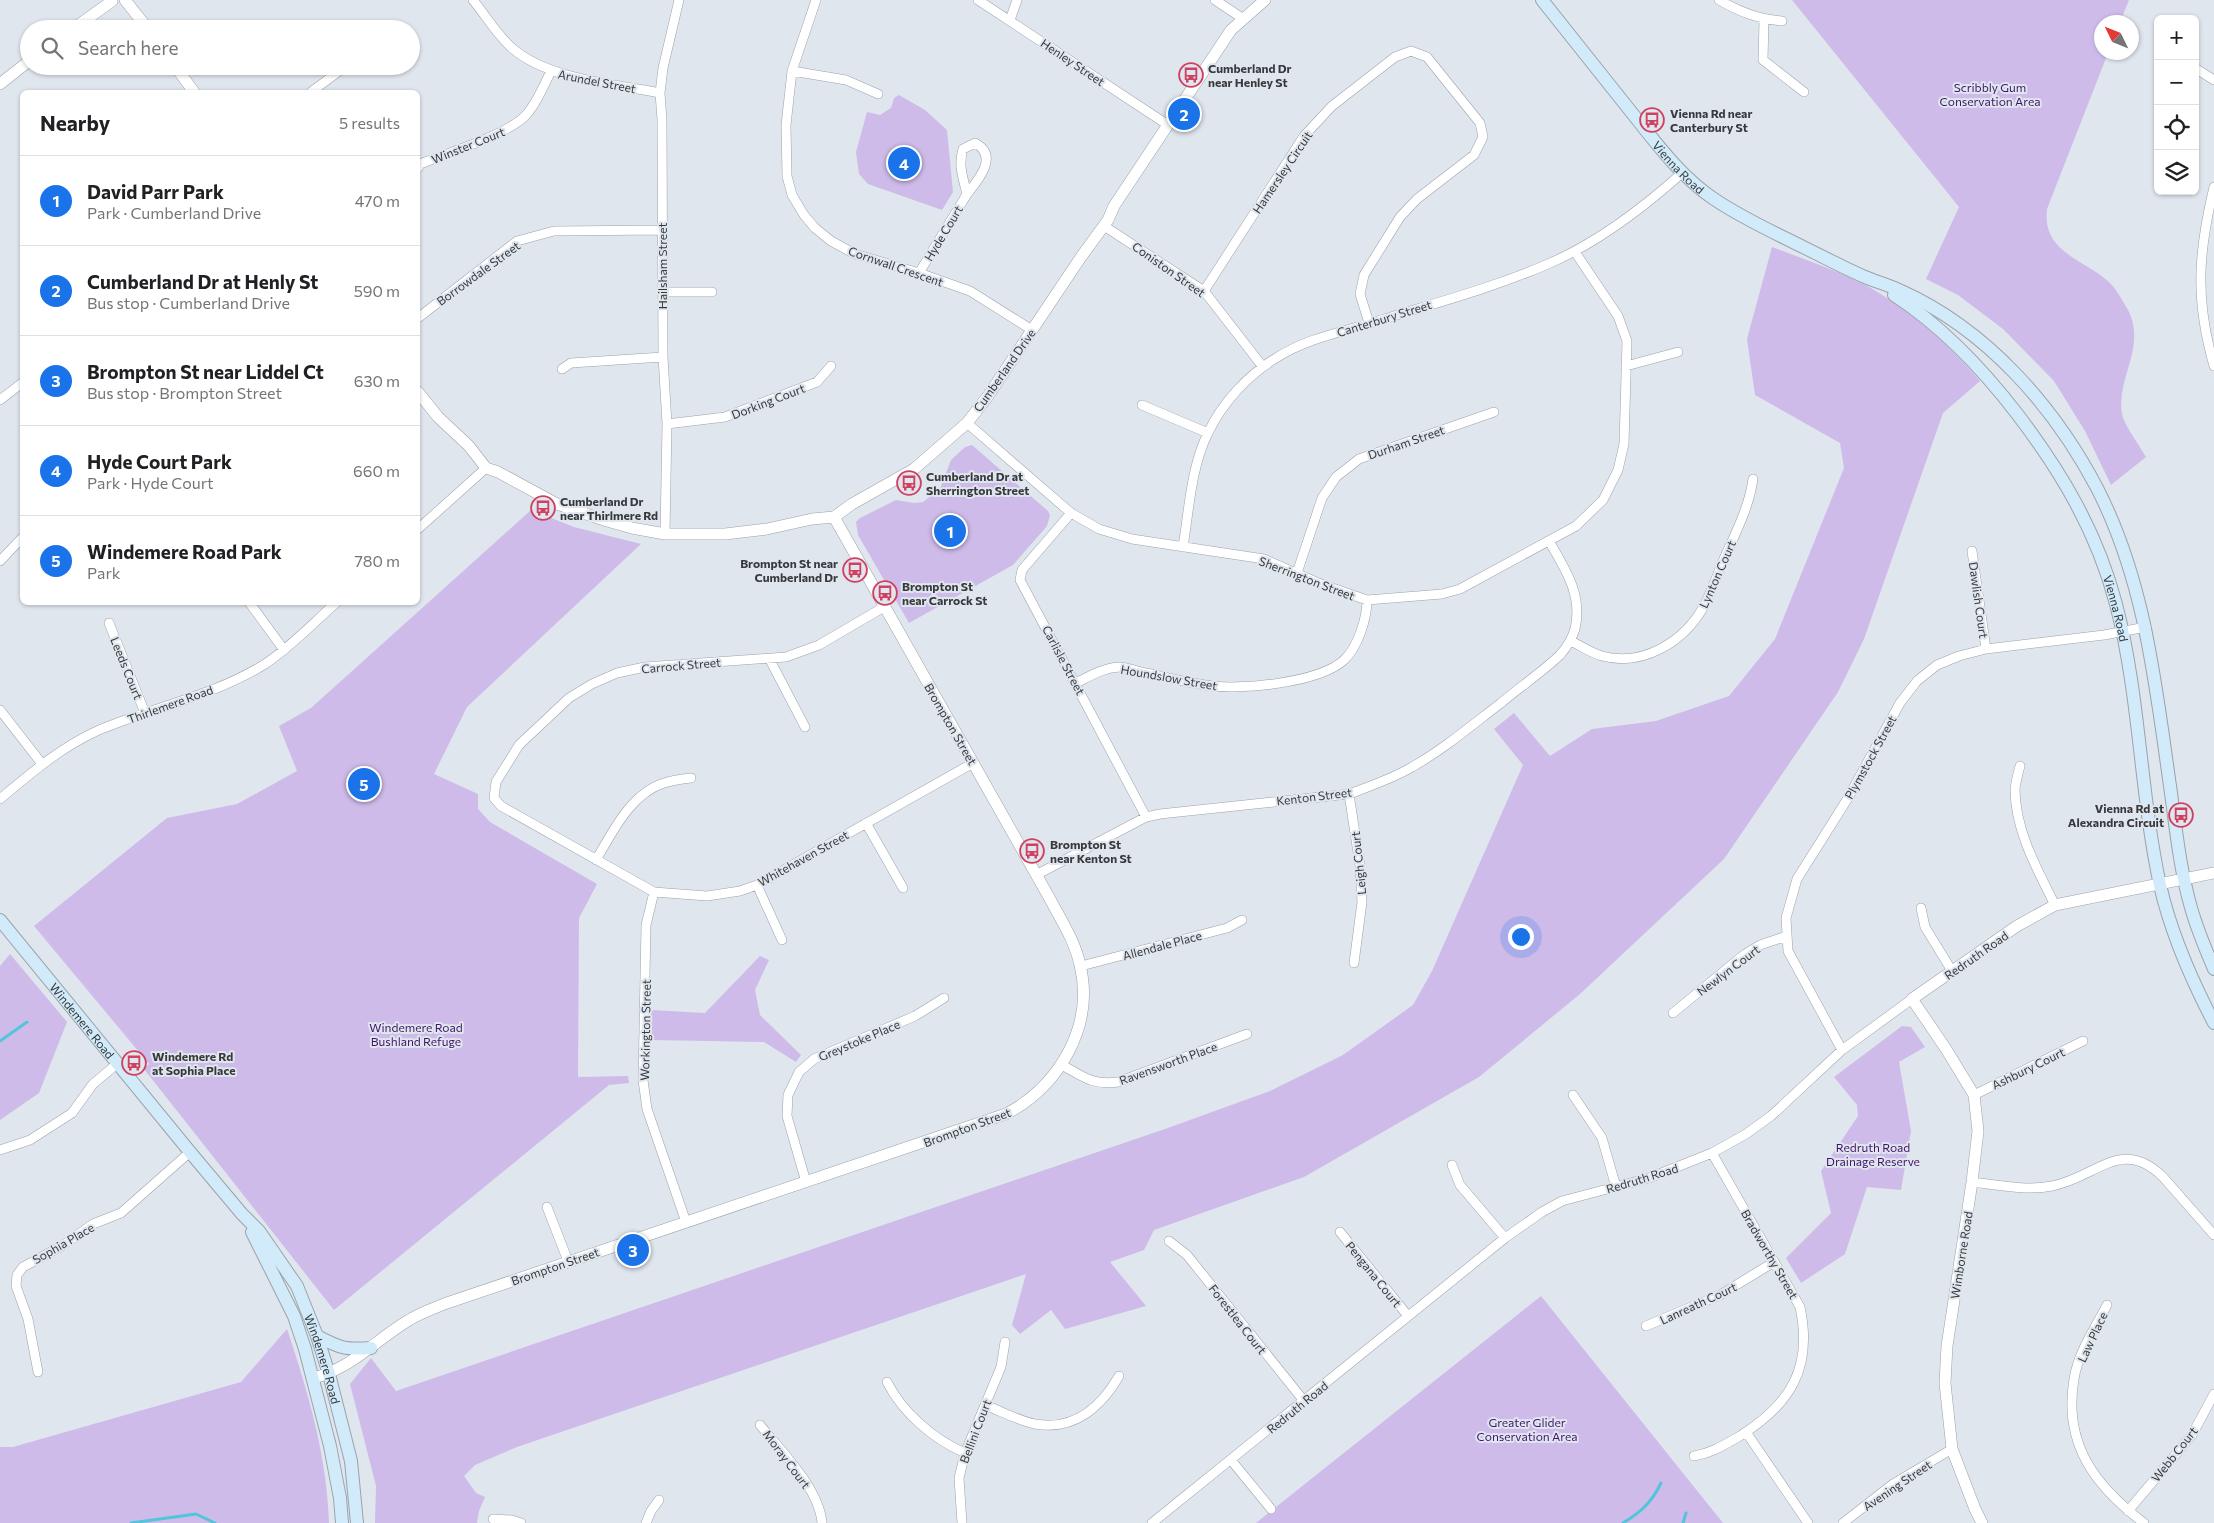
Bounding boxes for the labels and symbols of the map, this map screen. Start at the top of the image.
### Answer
north arrow [2094,15,2139,60]
street label: Henley Street [1038,36,1108,88]
place label: Cumberland Dr near Henley St [1208,61,1292,89]
bus stop icon: Cumberland Dr near Henley St [1178,62,1204,88]
street label: Arundel Street [557,67,637,95]
park label: Scribbly Gum Conservation Area [1940,80,2040,108]
pin: 2 [1168,95,1200,133]
place label: Vienna Rd near Canterbury St [1670,106,1752,134]
bus stop icon: Vienna Rd near Canterbury St [1639,107,1665,133]
street label: Winster Court [429,124,507,166]
street label: Hamersley Circuit [1249,128,1315,216]
street label: Vienna Road [1650,138,1707,196]
pin: 4 [888,144,920,182]
street label: Hyde Court [921,203,965,263]
street label: Hailsham Street [655,223,669,309]
street label: Borrowdale Street [434,238,522,308]
street label: Coniston Street [1130,239,1208,299]
street label: Cornwall Crescent [847,243,946,289]
street label: Canterbury Street [1335,297,1433,339]
street label: Cumberland Drive [970,326,1038,414]
street label: Dorking Court [729,380,807,421]
street label: Durham Street [1366,422,1446,462]
place label: Cumberland Dr at Sherrington Street [926,469,1029,497]
bus stop icon: Cumberland Dr at Sherrington Street [896,470,922,496]
place label: Cumberland Dr near Thirlmere Rd [560,494,658,522]
bus stop icon: Cumberland Dr near Thirlmere Rd [530,495,556,521]
pin: 1 [934,512,966,550]
street label: Lynton Court [1696,538,1738,610]
street label: Sherrington Street [1257,553,1357,603]
place label: Brompton St near Cumberland Dr [740,556,838,584]
bus stop icon: Brompton St near Cumberland Dr [842,557,868,583]
street label: Dawlish Court [1967,561,1991,639]
street label: Vienna Road [2101,573,2131,643]
place label: Brompton St near Carrock St [902,579,987,607]
bus stop icon: Brompton St near Carrock St [872,580,898,606]
street label: Carlisle Street [1040,623,1088,697]
street label: Leeds Court [108,635,146,701]
street label: Carrock Street [641,655,721,675]
street label: Houndslow Street [1120,662,1219,692]
street label: Brompton Street [922,681,980,767]
street label: Thirlemere Road [125,682,215,726]
street label: Plymstock Street [1841,713,1899,801]
pin: 5 [348,765,380,803]
street label: Kenton Street [1275,784,1353,808]
place label: Vienna Rd at Alexandra Circuit [2068,801,2164,829]
bus stop icon: Vienna Rd at Alexandra Circuit [2168,802,2194,828]
street label: Whitehaven Street [755,827,851,889]
street label: Leigh Court [1348,830,1368,895]
place label: Brompton St near Kenton St [1050,837,1132,865]
bus stop icon: Brompton St near Kenton St [1019,838,1045,864]
your location [1508,924,1534,950]
street label: Allendale Place [1121,928,1203,962]
street label: Redruth Road [1941,928,2011,982]
street label: Newlyn Court [1694,942,1762,998]
street label: Workington Street [637,979,653,1081]
street label: Windemere Road [47,980,117,1061]
street label: Greystoke Place [816,1017,902,1063]
park label: Windemere Road Bushland Refuge [369,1020,463,1048]
street label: Ravensworth Place [1117,1039,1219,1087]
street label: Ashbury Court [1989,1044,2067,1092]
place label: Windemere Rd at Sophia Place [152,1049,236,1077]
bus stop icon: Windemere Rd at Sophia Place [121,1050,147,1076]
street label: Brompton Street [921,1105,1013,1149]
park label: Redruth Road Drainage Reserve [1826,1140,1920,1168]
street label: Redruth Road [1604,1160,1680,1196]
street label: Bradworthy Street [1739,1207,1801,1301]
street label: Wimborne Road [1947,1210,1975,1300]
street label: Sophia Place [30,1220,96,1266]
pin: 3 [617,1231,649,1269]
street label: Pengana Court [1343,1238,1405,1310]
street label: Brompton Street [509,1244,601,1288]
street label: Lanreath Court [1657,1279,1739,1327]
street label: Forestlea Court [1206,1281,1270,1357]
street label: Law Place [2074,1310,2110,1364]
street label: Windemere Road [302,1312,343,1405]
street label: Redruth Road [1264,1378,1330,1436]
street label: Bellini Court [956,1397,994,1465]
park label: Greater Glider Conservation Area [1477,1415,1577,1443]
street label: Webb Court [2148,1424,2200,1484]
street label: Moray Court [760,1427,814,1491]
street label: Avening Street [1860,1457,1934,1513]

